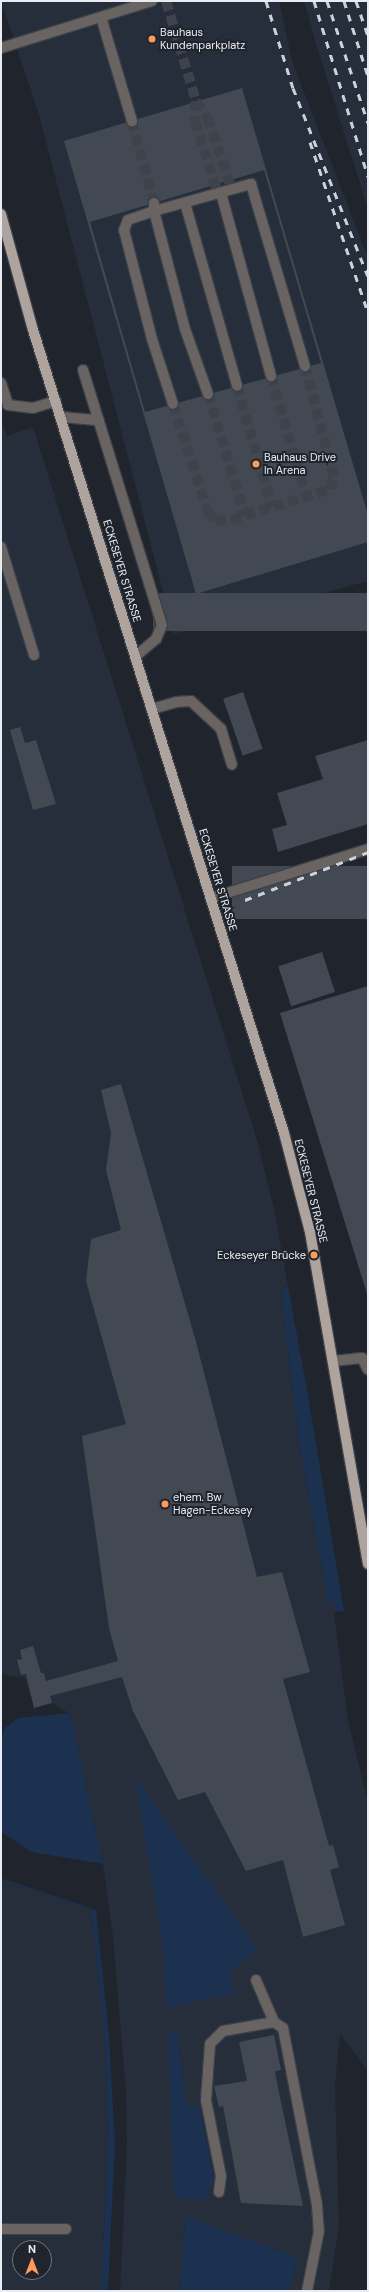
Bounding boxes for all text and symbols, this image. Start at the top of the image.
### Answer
place label: Bauhaus Kundenparkplatz [160,26,245,52]
marker: Bauhaus Kundenparkplatz [147,34,157,44]
place label: Bauhaus Drive In Arena [264,451,336,477]
marker: Bauhaus Drive In Arena [251,459,261,469]
street label: ECKESEYER STRASSE [100,518,144,624]
street label: ECKESEYER STRASSE [196,827,240,933]
street label: ECKESEYER STRASSE [292,1138,330,1244]
place label: Eckeseyer Brücke [217,1248,306,1262]
marker: Eckeseyer Brücke [309,1250,319,1260]
place label: ehem. Bw Hagen-Eckesey [173,1491,252,1517]
marker: ehem. Bw Hagen-Eckesey [160,1499,170,1509]
north arrow [12,2240,52,2280]
text: N [28,2242,36,2256]

